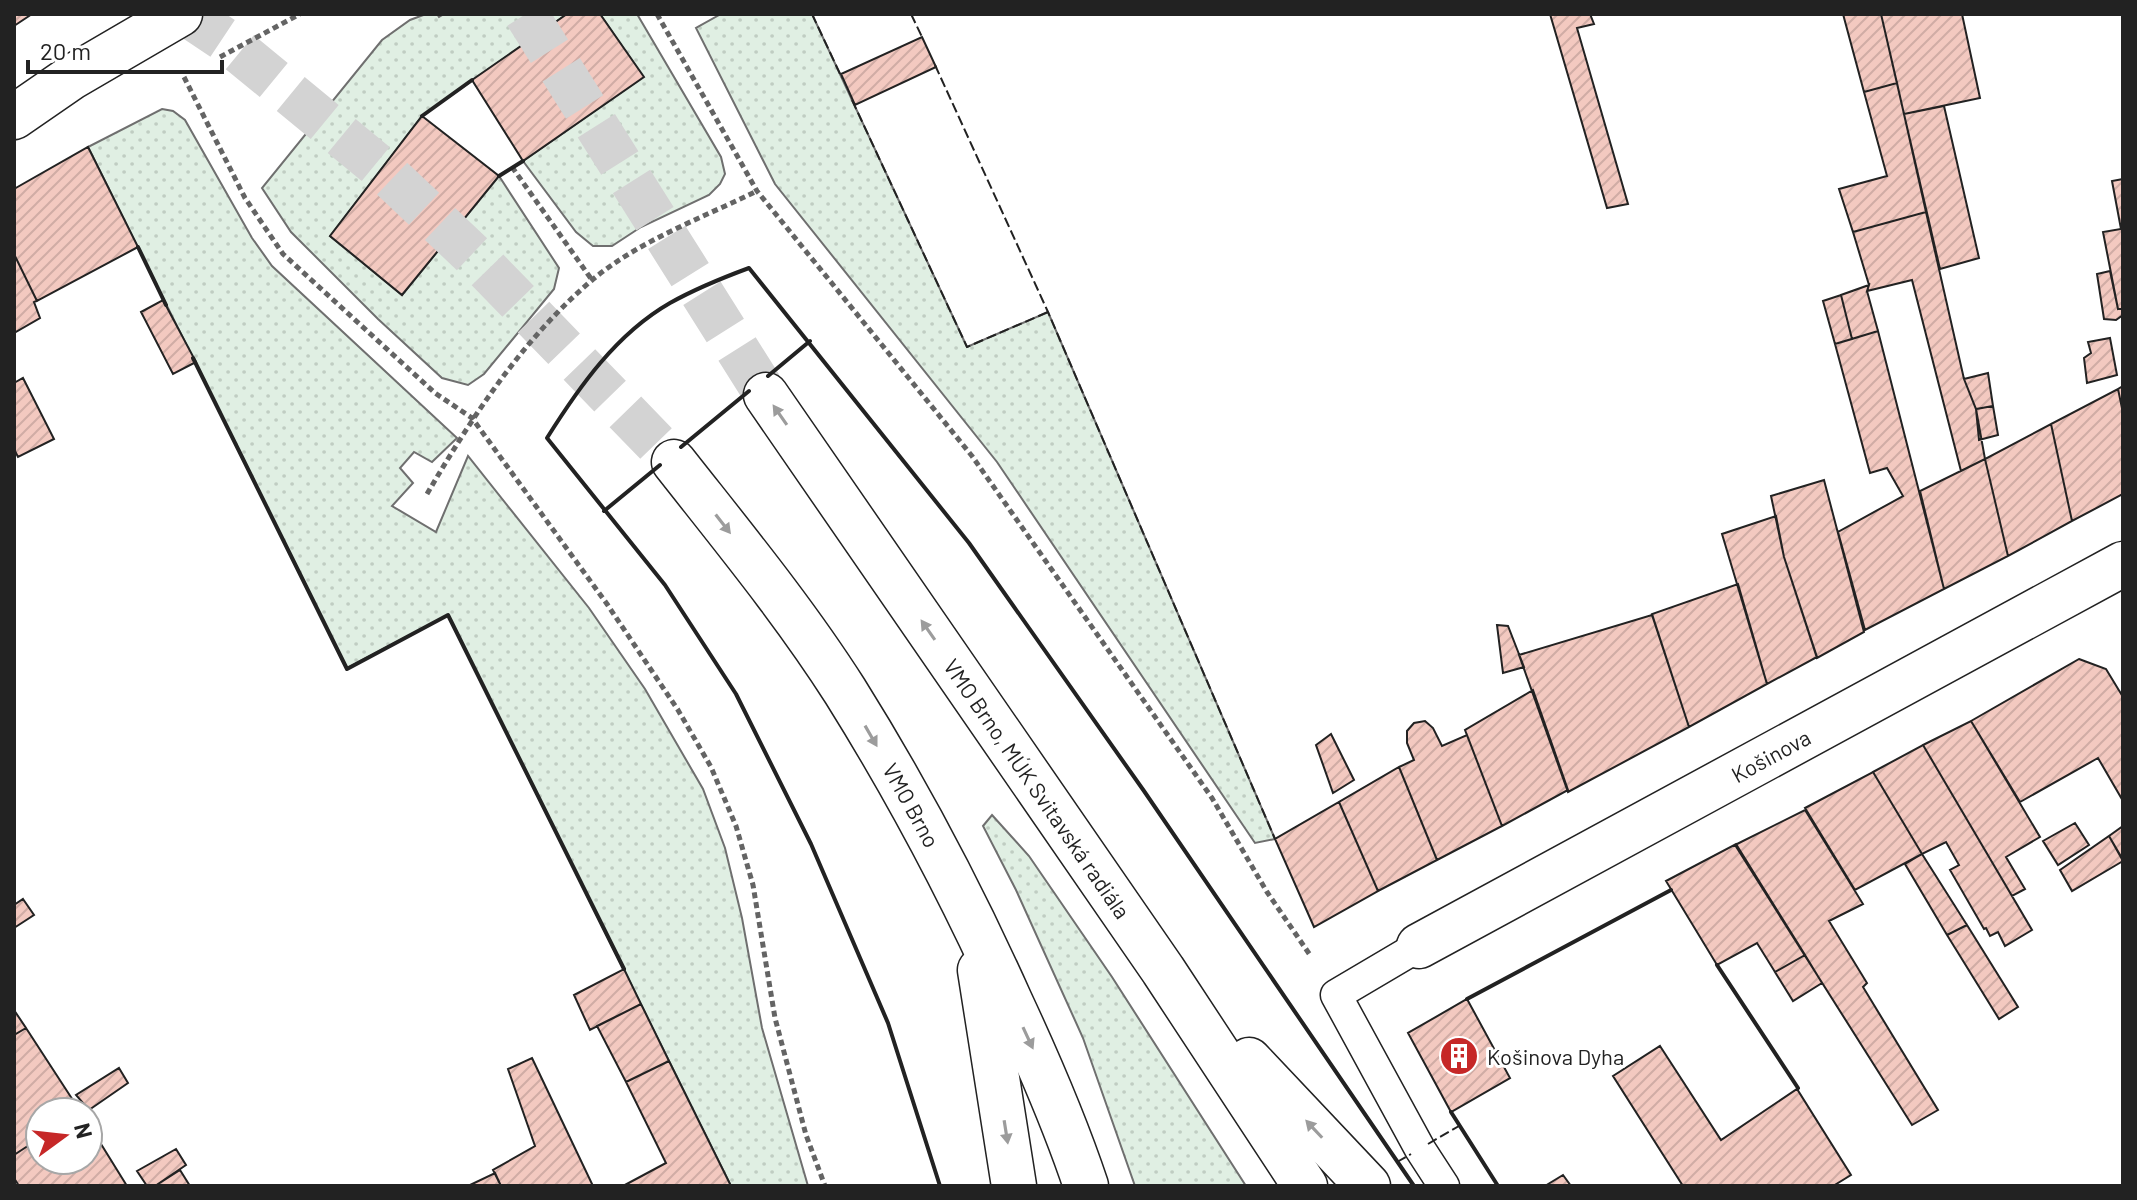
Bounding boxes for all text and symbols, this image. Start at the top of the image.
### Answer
scale bar [28,24,222,74]
text: 20 m [40,36,91,65]
one-way arrow [773,405,788,426]
one-way arrow [714,513,731,534]
one-way arrow [921,619,936,640]
street label: VMO Brno, MÚK Svitavská radiála [939,654,1136,923]
street label: Košinova [1727,723,1815,787]
one-way arrow [864,725,878,748]
street label: VMO Brno [878,758,945,851]
one-way arrow [1021,1026,1034,1050]
building icon: Košinova Dyha [1438,1035,1480,1077]
place label: Košinova Dyha [1487,1043,1624,1069]
north arrow [24,1096,104,1176]
one-way arrow [1000,1119,1013,1144]
text: N [70,1120,99,1141]
one-way arrow [1306,1120,1324,1139]

